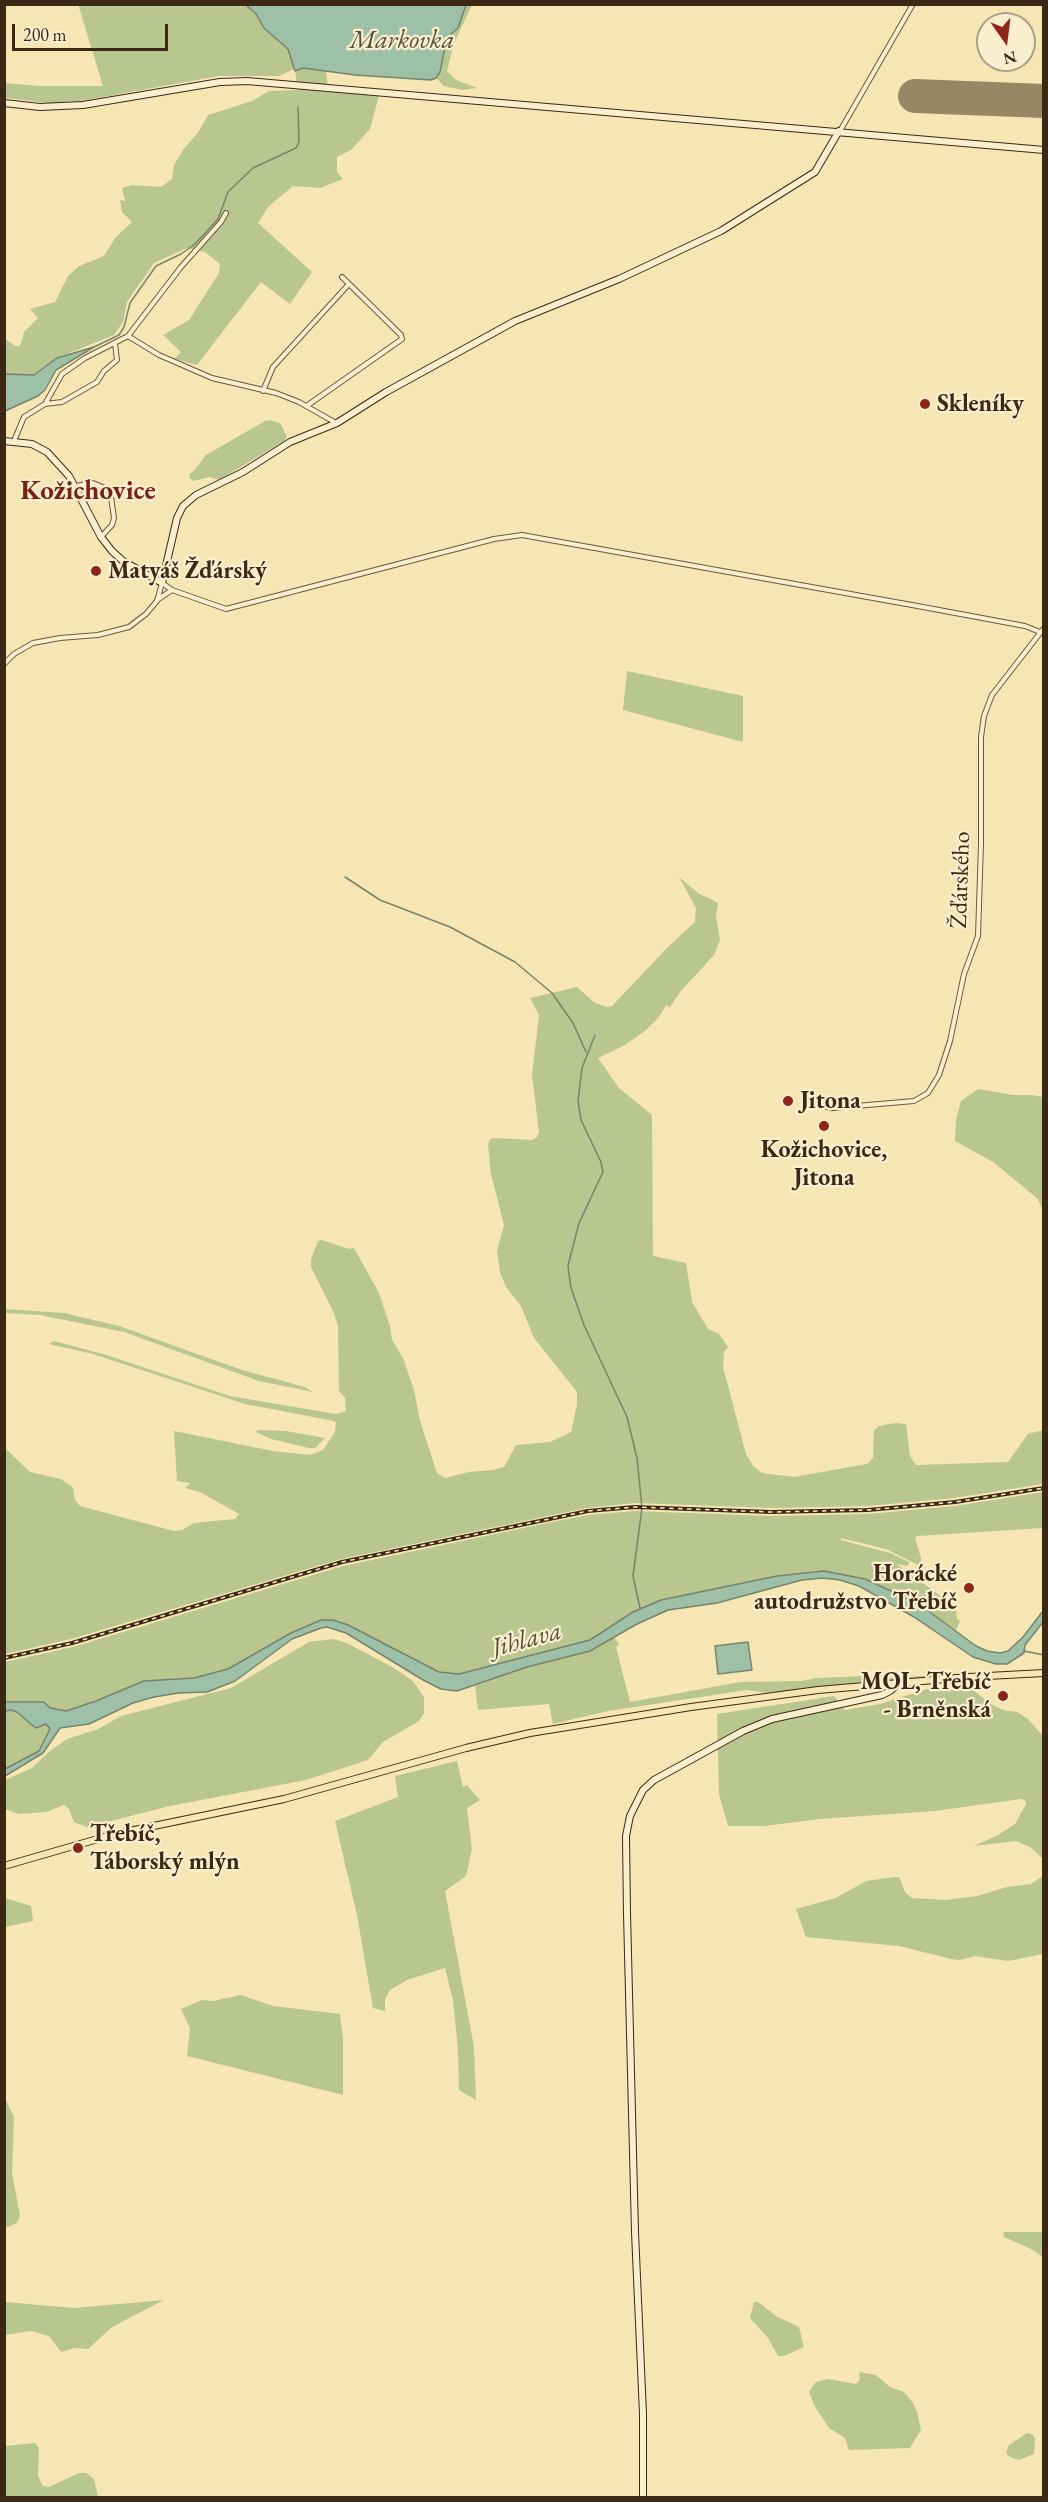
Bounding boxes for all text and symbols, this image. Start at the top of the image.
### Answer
scale bar [15,12,171,50]
north arrow [976,12,1036,72]
text: 200 m [23,23,67,46]
water label: Markovka [350,25,454,57]
text: N [1001,46,1019,70]
place label: Skleníky [937,390,1024,418]
marker: Skleníky [918,397,932,411]
district label: Kožichovice [20,476,156,508]
place label: Matyáš Žďárský [108,557,267,585]
marker: Matyáš Žďárský [89,564,103,578]
street label: Žďárského [945,831,977,929]
place label: Jitona [800,1087,861,1115]
marker: Jitona [781,1094,795,1108]
marker: Kožichovice, Jitona [817,1119,831,1133]
place label: Kožichovice, Jitona [761,1136,887,1192]
place label: Horácké autodružstvo Třebíč [754,1560,957,1616]
marker: Horácké autodružstvo Třebíč [962,1581,976,1595]
water label: Jihlava [489,1616,565,1664]
place label: MOL, Třebíč - Brněnská [861,1668,991,1724]
marker: MOL, Třebíč - Brněnská [996,1689,1010,1703]
place label: Třebíč, Táborský mlýn [90,1820,240,1876]
marker: Třebíč, Táborský mlýn [71,1841,85,1855]

